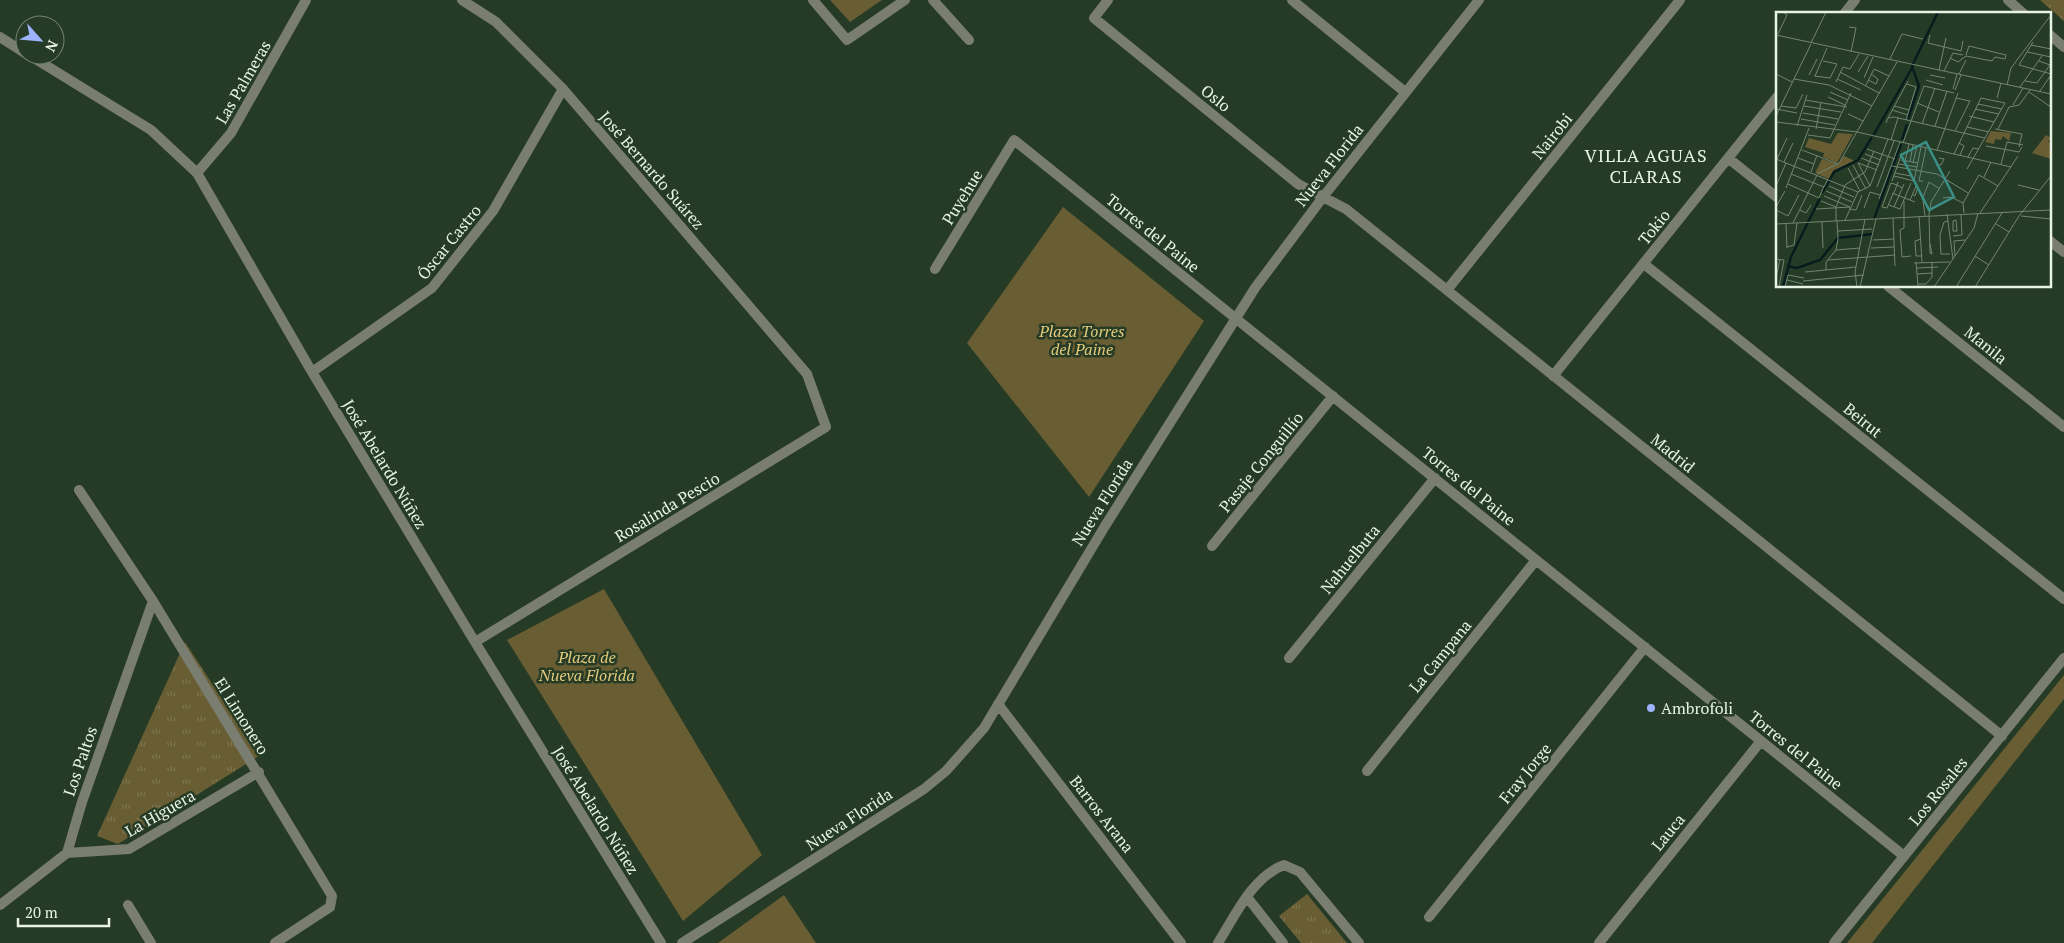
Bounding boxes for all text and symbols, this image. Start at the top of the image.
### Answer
inset map [1776,12,2052,288]
north arrow [15,15,65,65]
street label: Las Palmeras [210,36,276,128]
text: N [41,37,63,56]
street label: Oslo [1196,79,1236,117]
street label: José Bernardo Suárez [594,106,710,234]
street label: Nairobi [1527,108,1577,164]
street label: Nueva Florida [1290,119,1368,211]
district label: VILLA AGUAS CLARAS [1584,143,1708,188]
street label: Puyehue [936,165,988,229]
street label: Torres del Paine [1102,188,1204,278]
street label: Óscar Castro [412,200,486,284]
street label: Tokio [1633,205,1675,249]
park label: Plaza Torres del Paine [1038,320,1125,360]
street label: Manila [1960,321,2012,369]
street label: José Abelardo Núñez [338,395,432,533]
street label: Beirut [1839,398,1887,442]
street label: Pasaje Conguillío [1214,407,1308,517]
street label: Madrid [1646,429,1700,478]
street label: Torres del Paine [1418,441,1520,531]
street label: Nueva Florida [1066,454,1138,550]
street label: Rosalinda Pescio [610,467,724,547]
street label: Nahuelbuta [1315,520,1385,598]
street label: La Campana [1404,615,1476,697]
park label: Plaza de Nueva Florida [538,646,635,686]
street label: El Limonero [210,673,274,759]
place label: Ambrofoli [1661,697,1733,719]
marker: Ambrofoli [1645,702,1657,714]
street label: Torres del Paine [1745,705,1847,795]
street label: Los Paltos [58,723,102,799]
street label: Fray Jorge [1494,738,1556,808]
street label: José Abelardo Núñez [548,742,644,878]
street label: Los Rosales [1904,752,1972,830]
street label: Barros Arana [1065,771,1139,857]
street label: Nueva Florida [801,783,897,855]
street label: La Higuera [121,784,199,842]
street label: Lauca [1646,809,1690,855]
scale bar [18,896,109,928]
text: 20 m [25,902,58,922]

